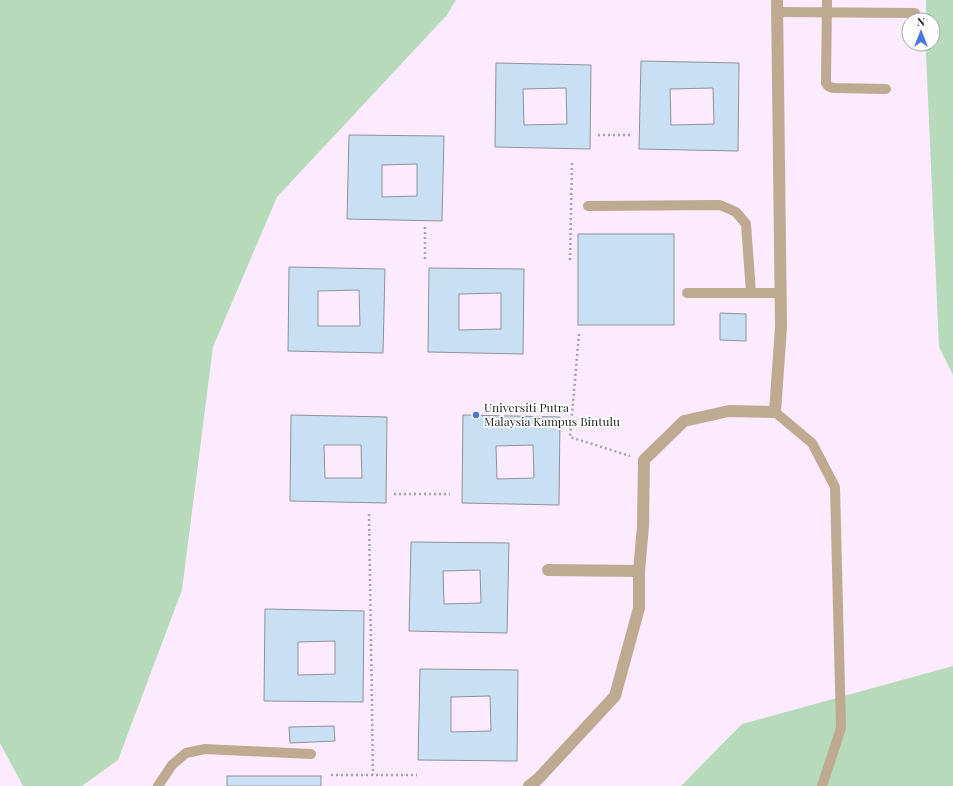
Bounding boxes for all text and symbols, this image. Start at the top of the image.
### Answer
north arrow [901,12,941,52]
text: N [917,14,925,29]
place label: Universiti Putra Malaysia Kampus Bintulu [484,399,620,429]
marker: Universiti Putra Malaysia Kampus Bintulu [471,410,481,420]

